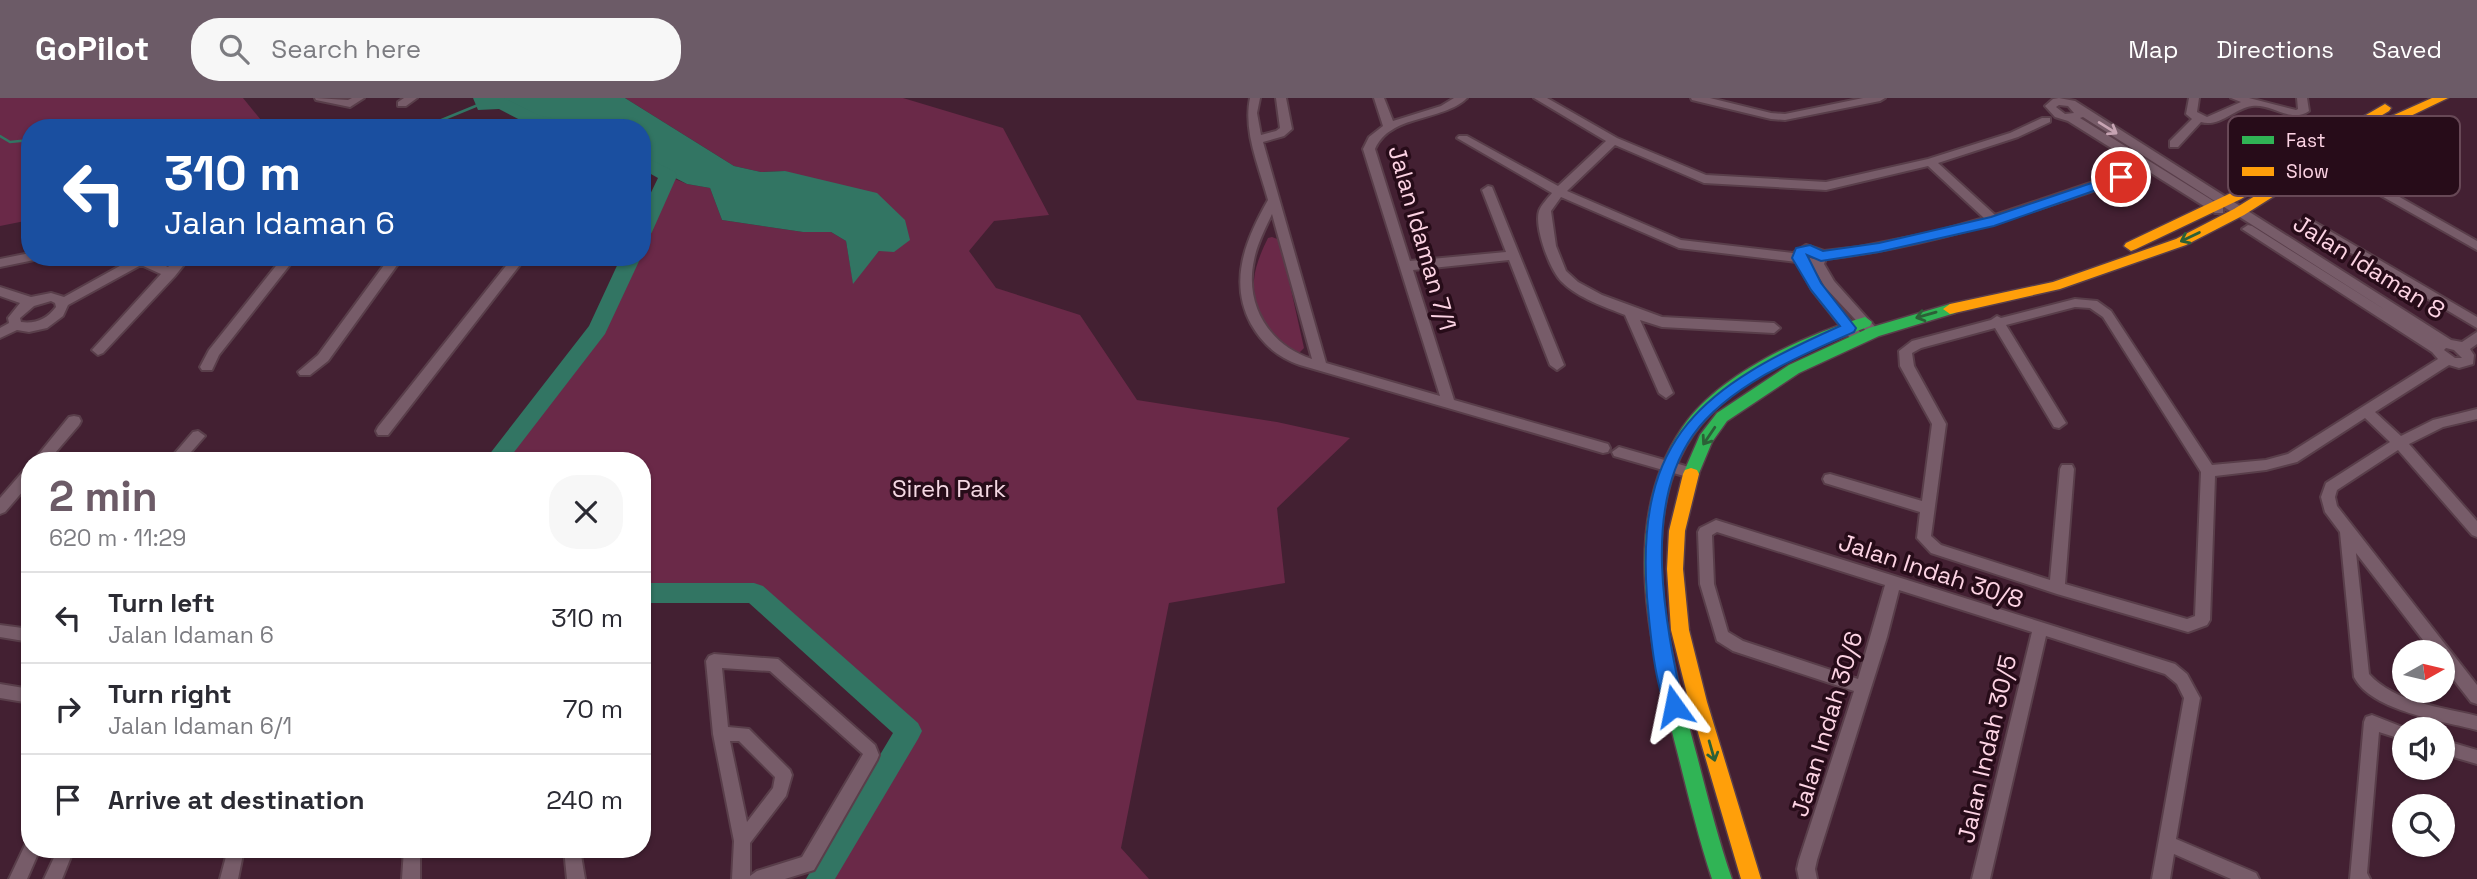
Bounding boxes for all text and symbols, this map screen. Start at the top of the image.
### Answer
search box [191,18,681,81]
text: GoPilot [35,28,149,70]
icon: search [215,30,253,68]
text: Search here [271,32,421,66]
text: Map [2128,34,2178,65]
text: Directions [2216,34,2334,65]
text: Saved [2372,34,2442,65]
legend [2228,116,2460,196]
one-way arrow [2098,121,2117,136]
text: Fast [2286,128,2326,153]
text: 310 m [164,142,301,204]
street label: Jalan Idaman 7/1 [1381,142,1464,334]
icon: left [49,147,140,238]
pin [2091,147,2151,207]
icon: arrive [2102,158,2140,196]
text: Slow [2286,159,2329,184]
text: Jalan Idaman 6 [164,203,395,243]
street label: Jalan Idaman 8 [2288,207,2451,326]
one-way arrow [2180,231,2201,245]
one-way arrow [1915,310,1937,323]
one-way arrow [1701,426,1716,445]
text: 2 min [49,470,158,523]
park label: Sireh Park [892,473,1006,504]
button: close [549,475,623,549]
text: 620 m · 11:29 [49,523,186,553]
street label: Jalan Indah 30/8 [1835,526,2027,615]
text: Turn left [108,586,215,620]
icon: left [49,599,87,637]
text: 310 m [551,601,623,635]
text: Jalan Idaman 6 [108,620,274,650]
street label: Jalan Indah 30/6 [1784,627,1869,820]
north arrow [2392,640,2455,704]
map controls [2392,640,2455,857]
street label: Jalan Indah 30/5 [1950,652,2023,846]
position arrow [1637,669,1711,743]
text: Turn right [108,677,232,711]
icon: right [49,690,87,728]
text: 70 m [563,692,623,726]
text: Jalan Idaman 6/1 [108,711,292,741]
button: sound [2392,717,2455,780]
one-way arrow [1706,739,1719,762]
icon: arrive [49,781,87,819]
text: Arrive at destination [108,783,365,817]
text: 240 m [546,783,623,817]
button: search [2392,794,2455,857]

